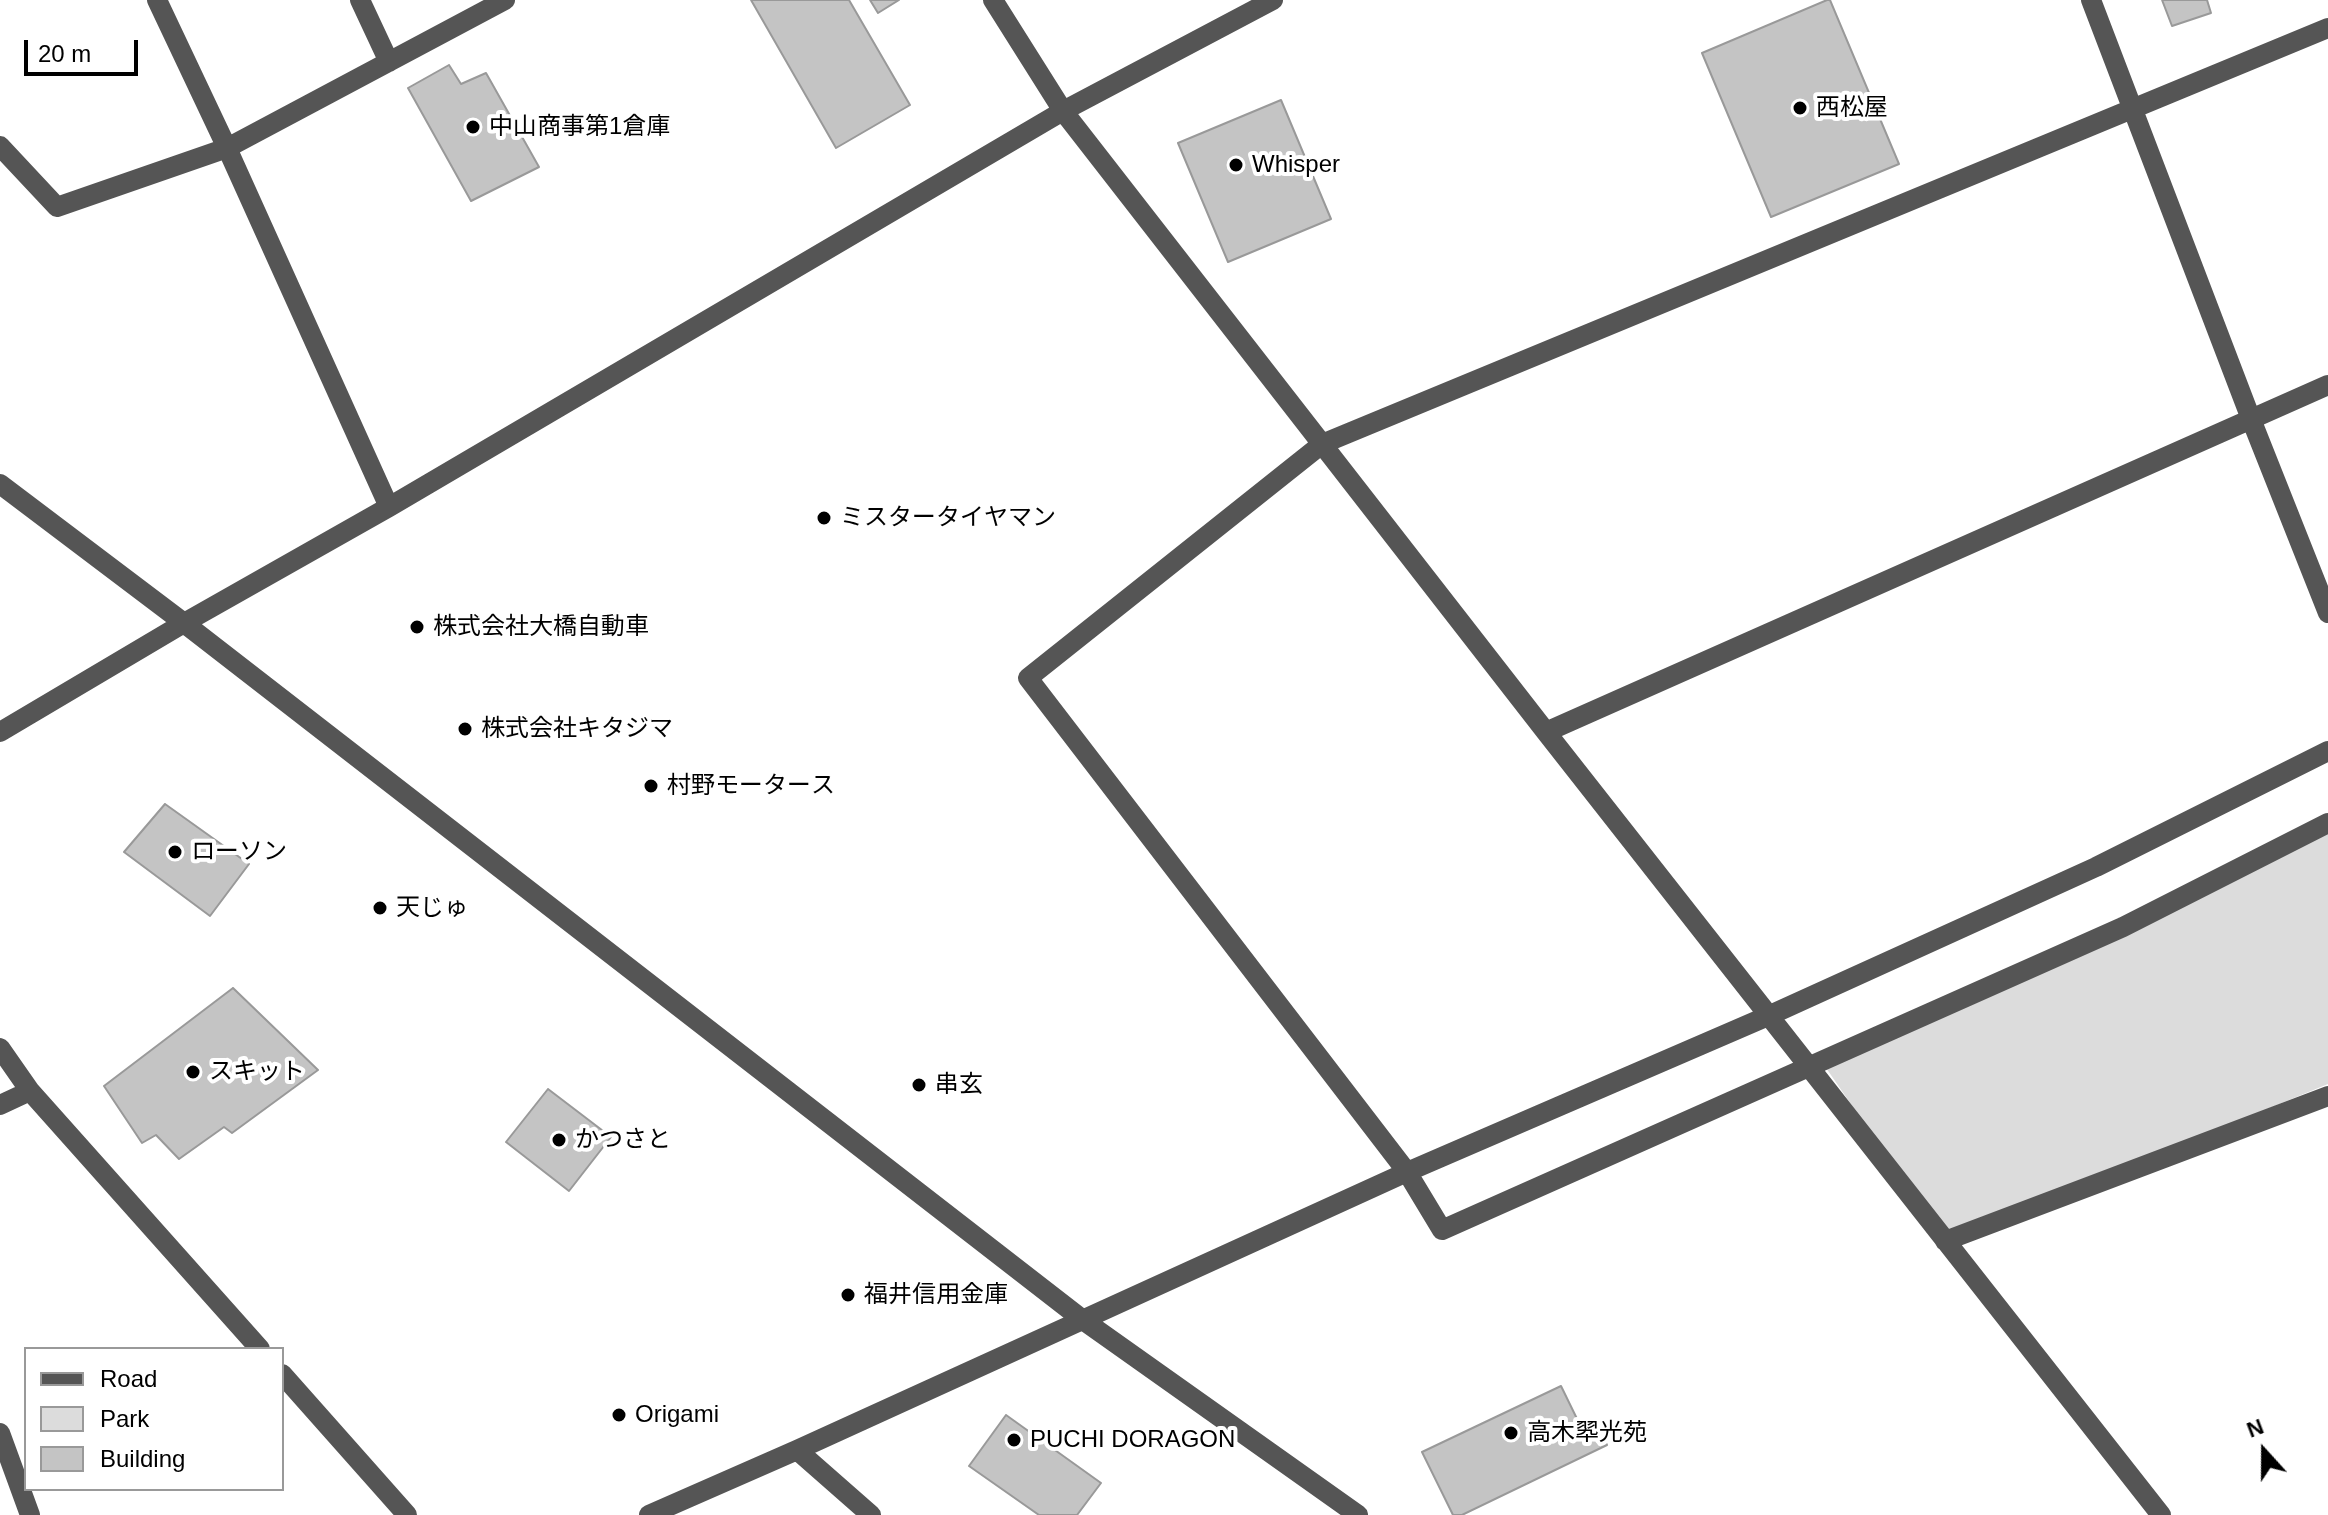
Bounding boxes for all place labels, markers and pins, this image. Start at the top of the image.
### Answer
place label: 西松屋 [1816,94,1888,122]
marker: 西松屋 [1791,99,1809,117]
place label: 中山商事第1倉庫 [489,113,670,141]
marker: 中山商事第1倉庫 [464,118,482,136]
place label: Whisper [1252,151,1340,179]
marker: Whisper [1227,156,1245,174]
place label: ミスタータイヤマン [840,504,1056,532]
marker: ミスタータイヤマン [815,509,833,527]
place label: 株式会社大橋自動車 [433,613,649,641]
marker: 株式会社大橋自動車 [408,618,426,636]
place label: 株式会社キタジマ [481,715,673,743]
marker: 株式会社キタジマ [456,720,474,738]
place label: 村野モータース [667,772,835,800]
marker: 村野モータース [642,777,660,795]
place label: ローソン [191,838,287,866]
marker: ローソン [166,843,184,861]
place label: 天じゅ [396,894,468,922]
marker: 天じゅ [371,899,389,917]
place label: スキット [209,1058,305,1086]
marker: スキット [184,1063,202,1081]
place label: 串玄 [935,1071,983,1099]
marker: 串玄 [910,1076,928,1094]
place label: かつさと [575,1126,671,1154]
marker: かつさと [550,1131,568,1149]
place label: 福井信用金庫 [864,1281,1008,1309]
marker: 福井信用金庫 [839,1286,857,1304]
place label: Origami [635,1401,719,1429]
marker: Origami [610,1406,628,1424]
place label: 高木翆光苑 [1527,1419,1647,1447]
marker: 高木翆光苑 [1502,1424,1520,1442]
place label: PUCHI DORAGON [1030,1426,1235,1454]
marker: PUCHI DORAGON [1005,1431,1023,1449]

